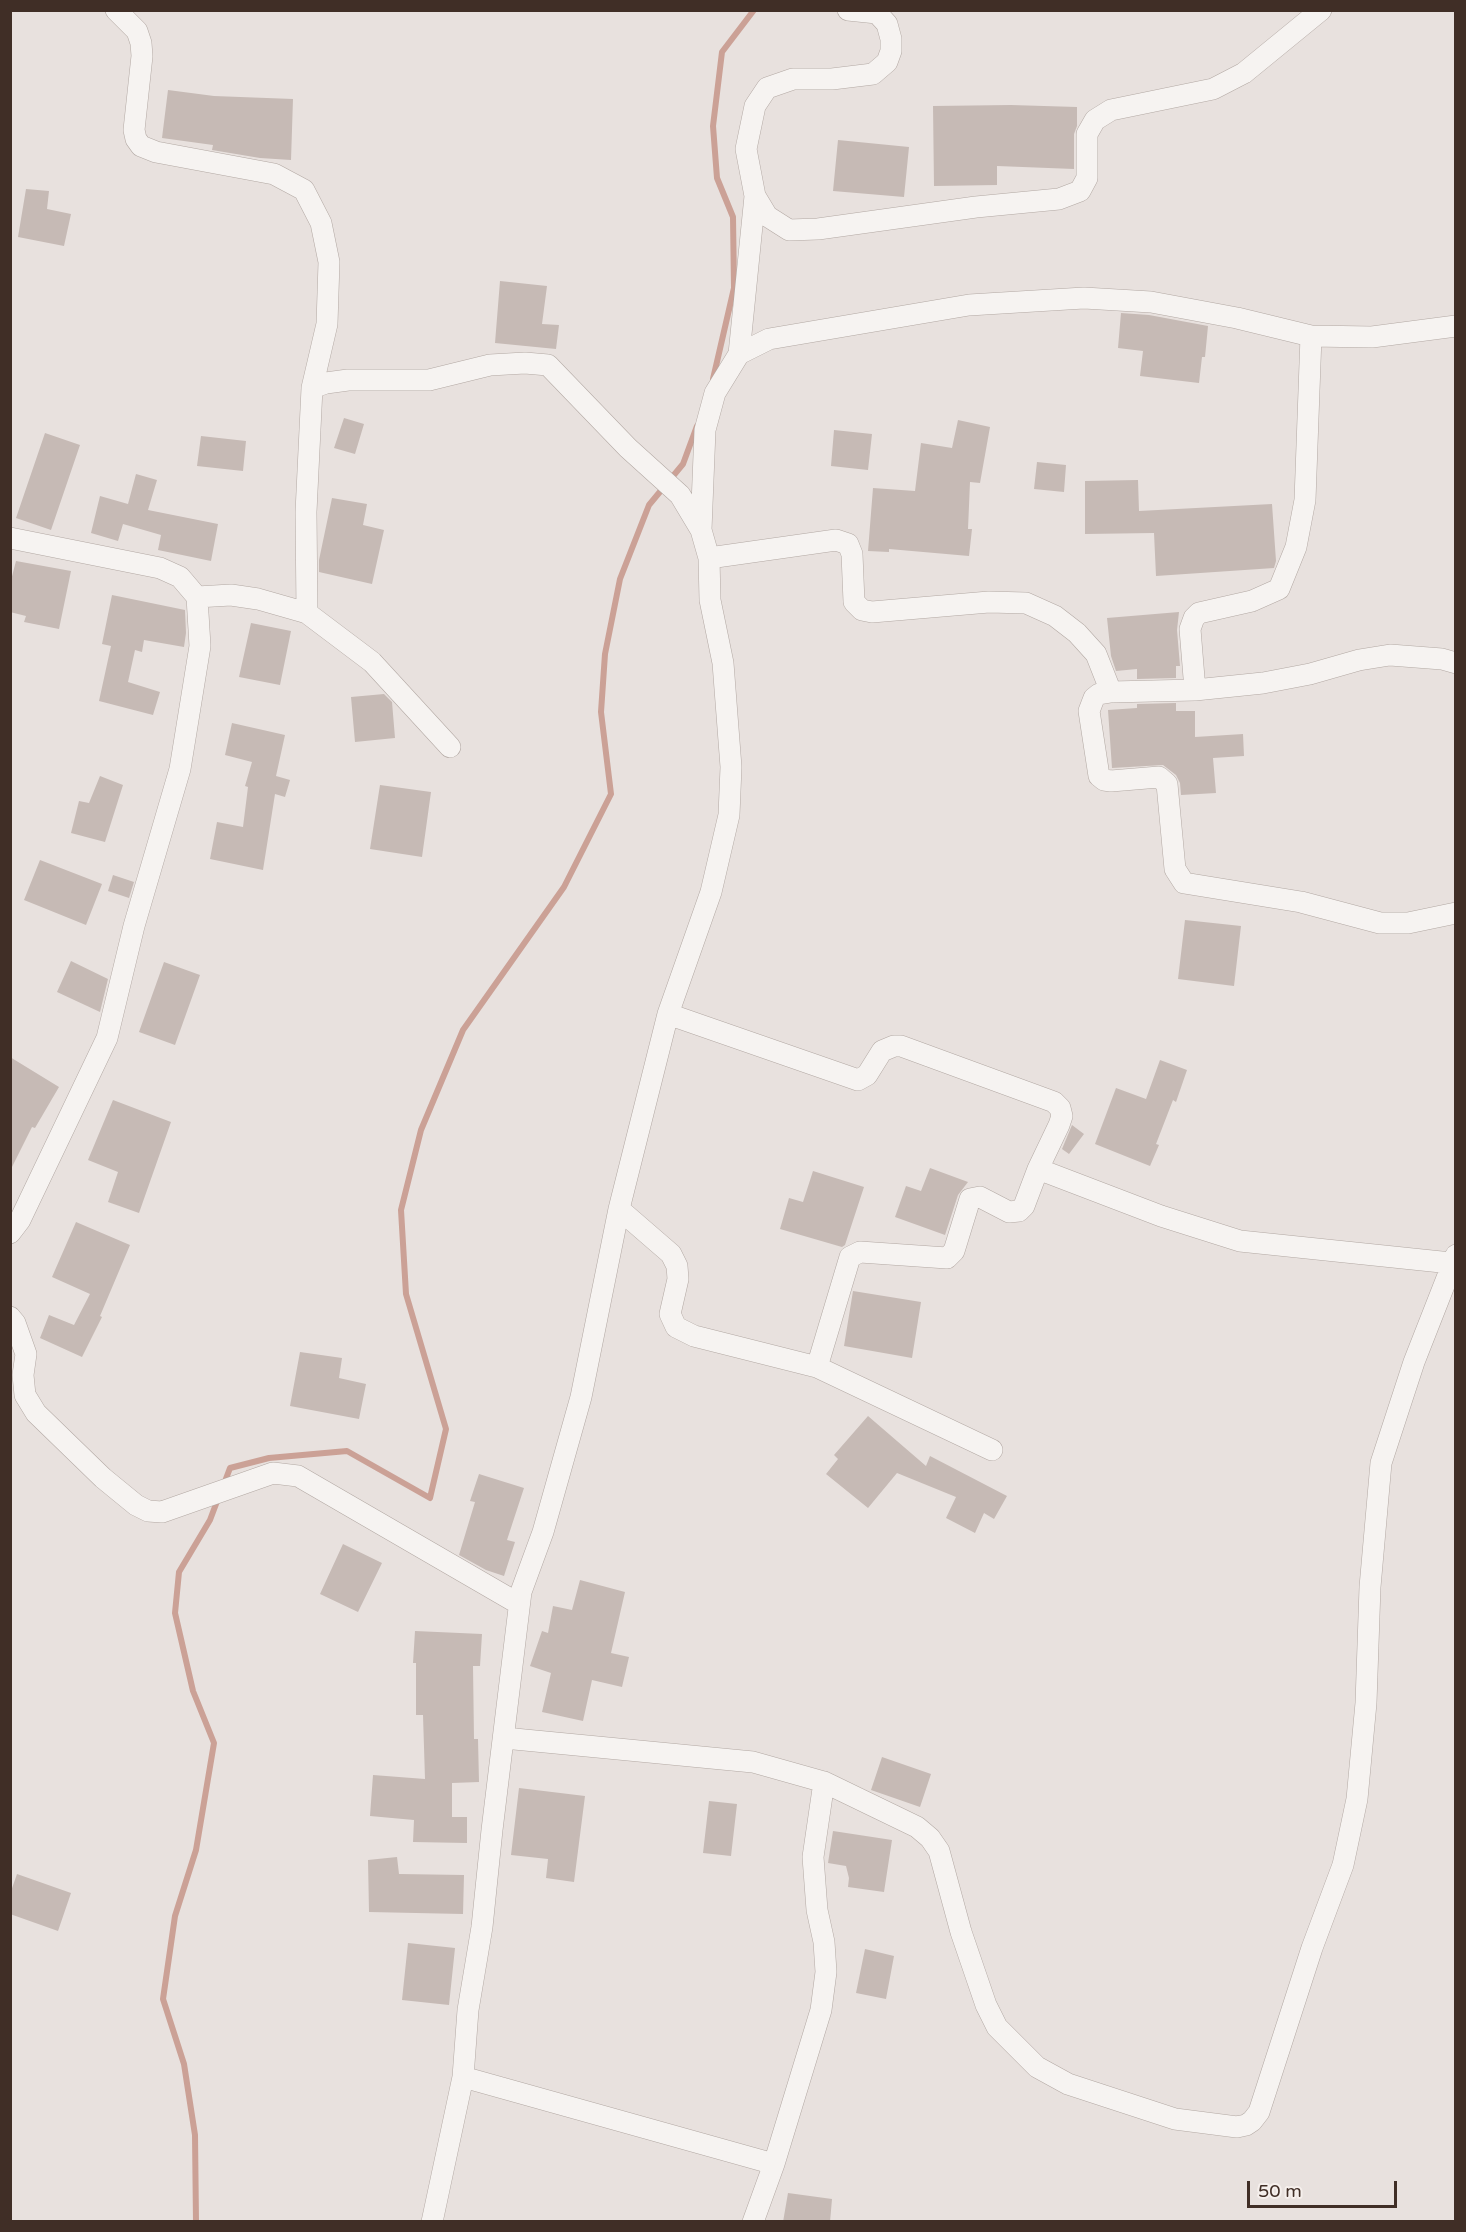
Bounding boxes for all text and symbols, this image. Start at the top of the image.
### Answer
scale bar [1250,2169,1400,2207]
text: 50 m [1258,2180,1302,2202]

